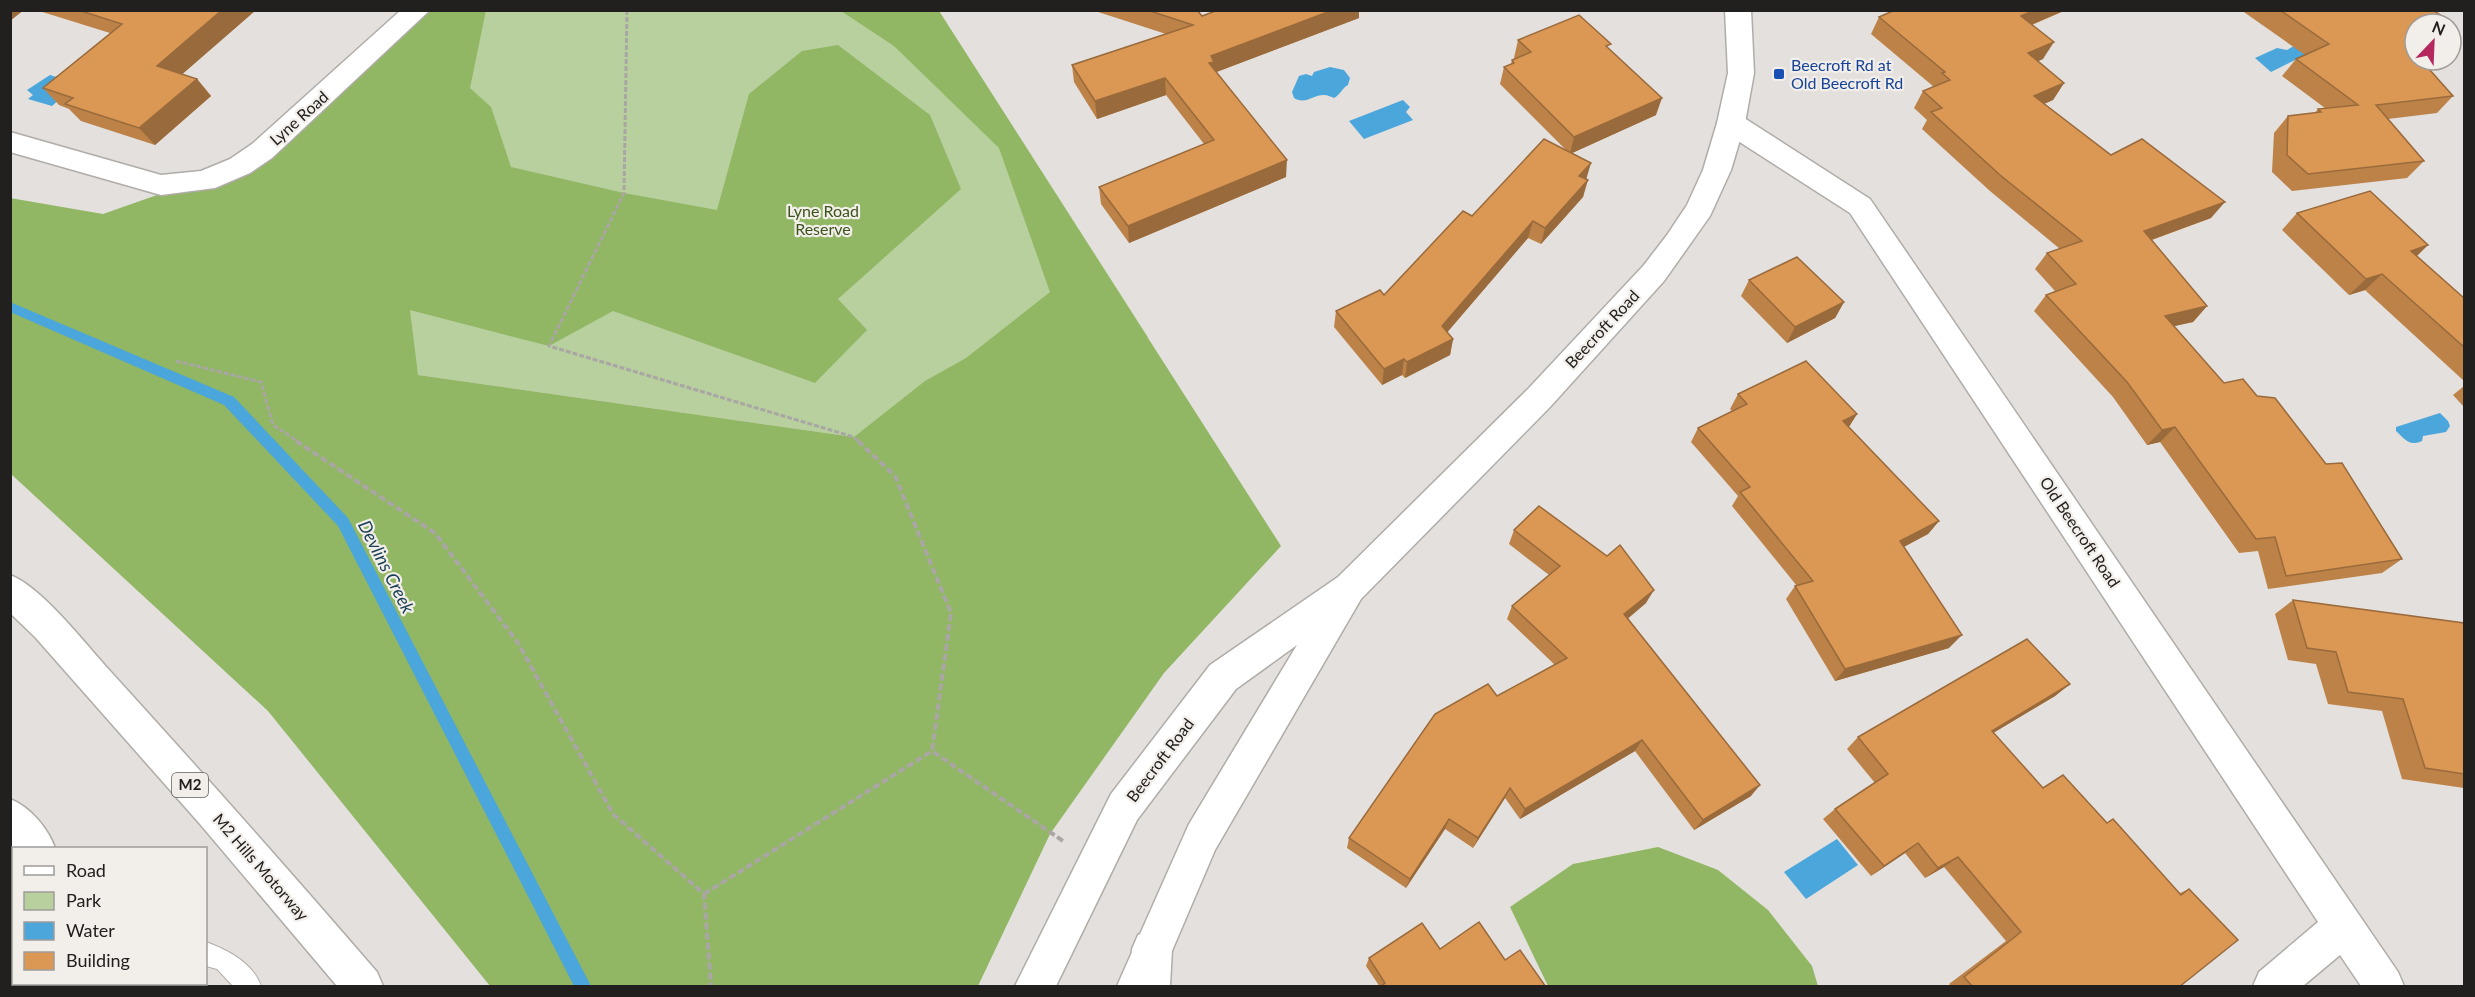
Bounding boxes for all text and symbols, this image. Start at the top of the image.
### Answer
north arrow [2403,12,2463,72]
text: N [2430,17,2448,39]
place label: Beecroft Rd at Old Beecroft Rd [1791,55,1903,92]
marker: Beecroft Rd at Old Beecroft Rd [1772,67,1786,81]
street label: Lyne Road [266,87,332,149]
park label: Lyne Road Reserve [787,201,859,238]
street label: Beecroft Road [1561,286,1643,372]
street label: Old Beecroft Road [2036,473,2124,591]
water label: Devlins Creek [354,516,420,617]
street label: Beecroft Road [1122,714,1197,805]
road number: M2 [172,773,208,797]
street label: M2 Hills Motorway [210,809,313,925]
legend [12,847,207,985]
text: Road [66,859,106,881]
text: Park [66,889,102,911]
text: Water [66,919,115,941]
text: Building [66,949,130,971]

